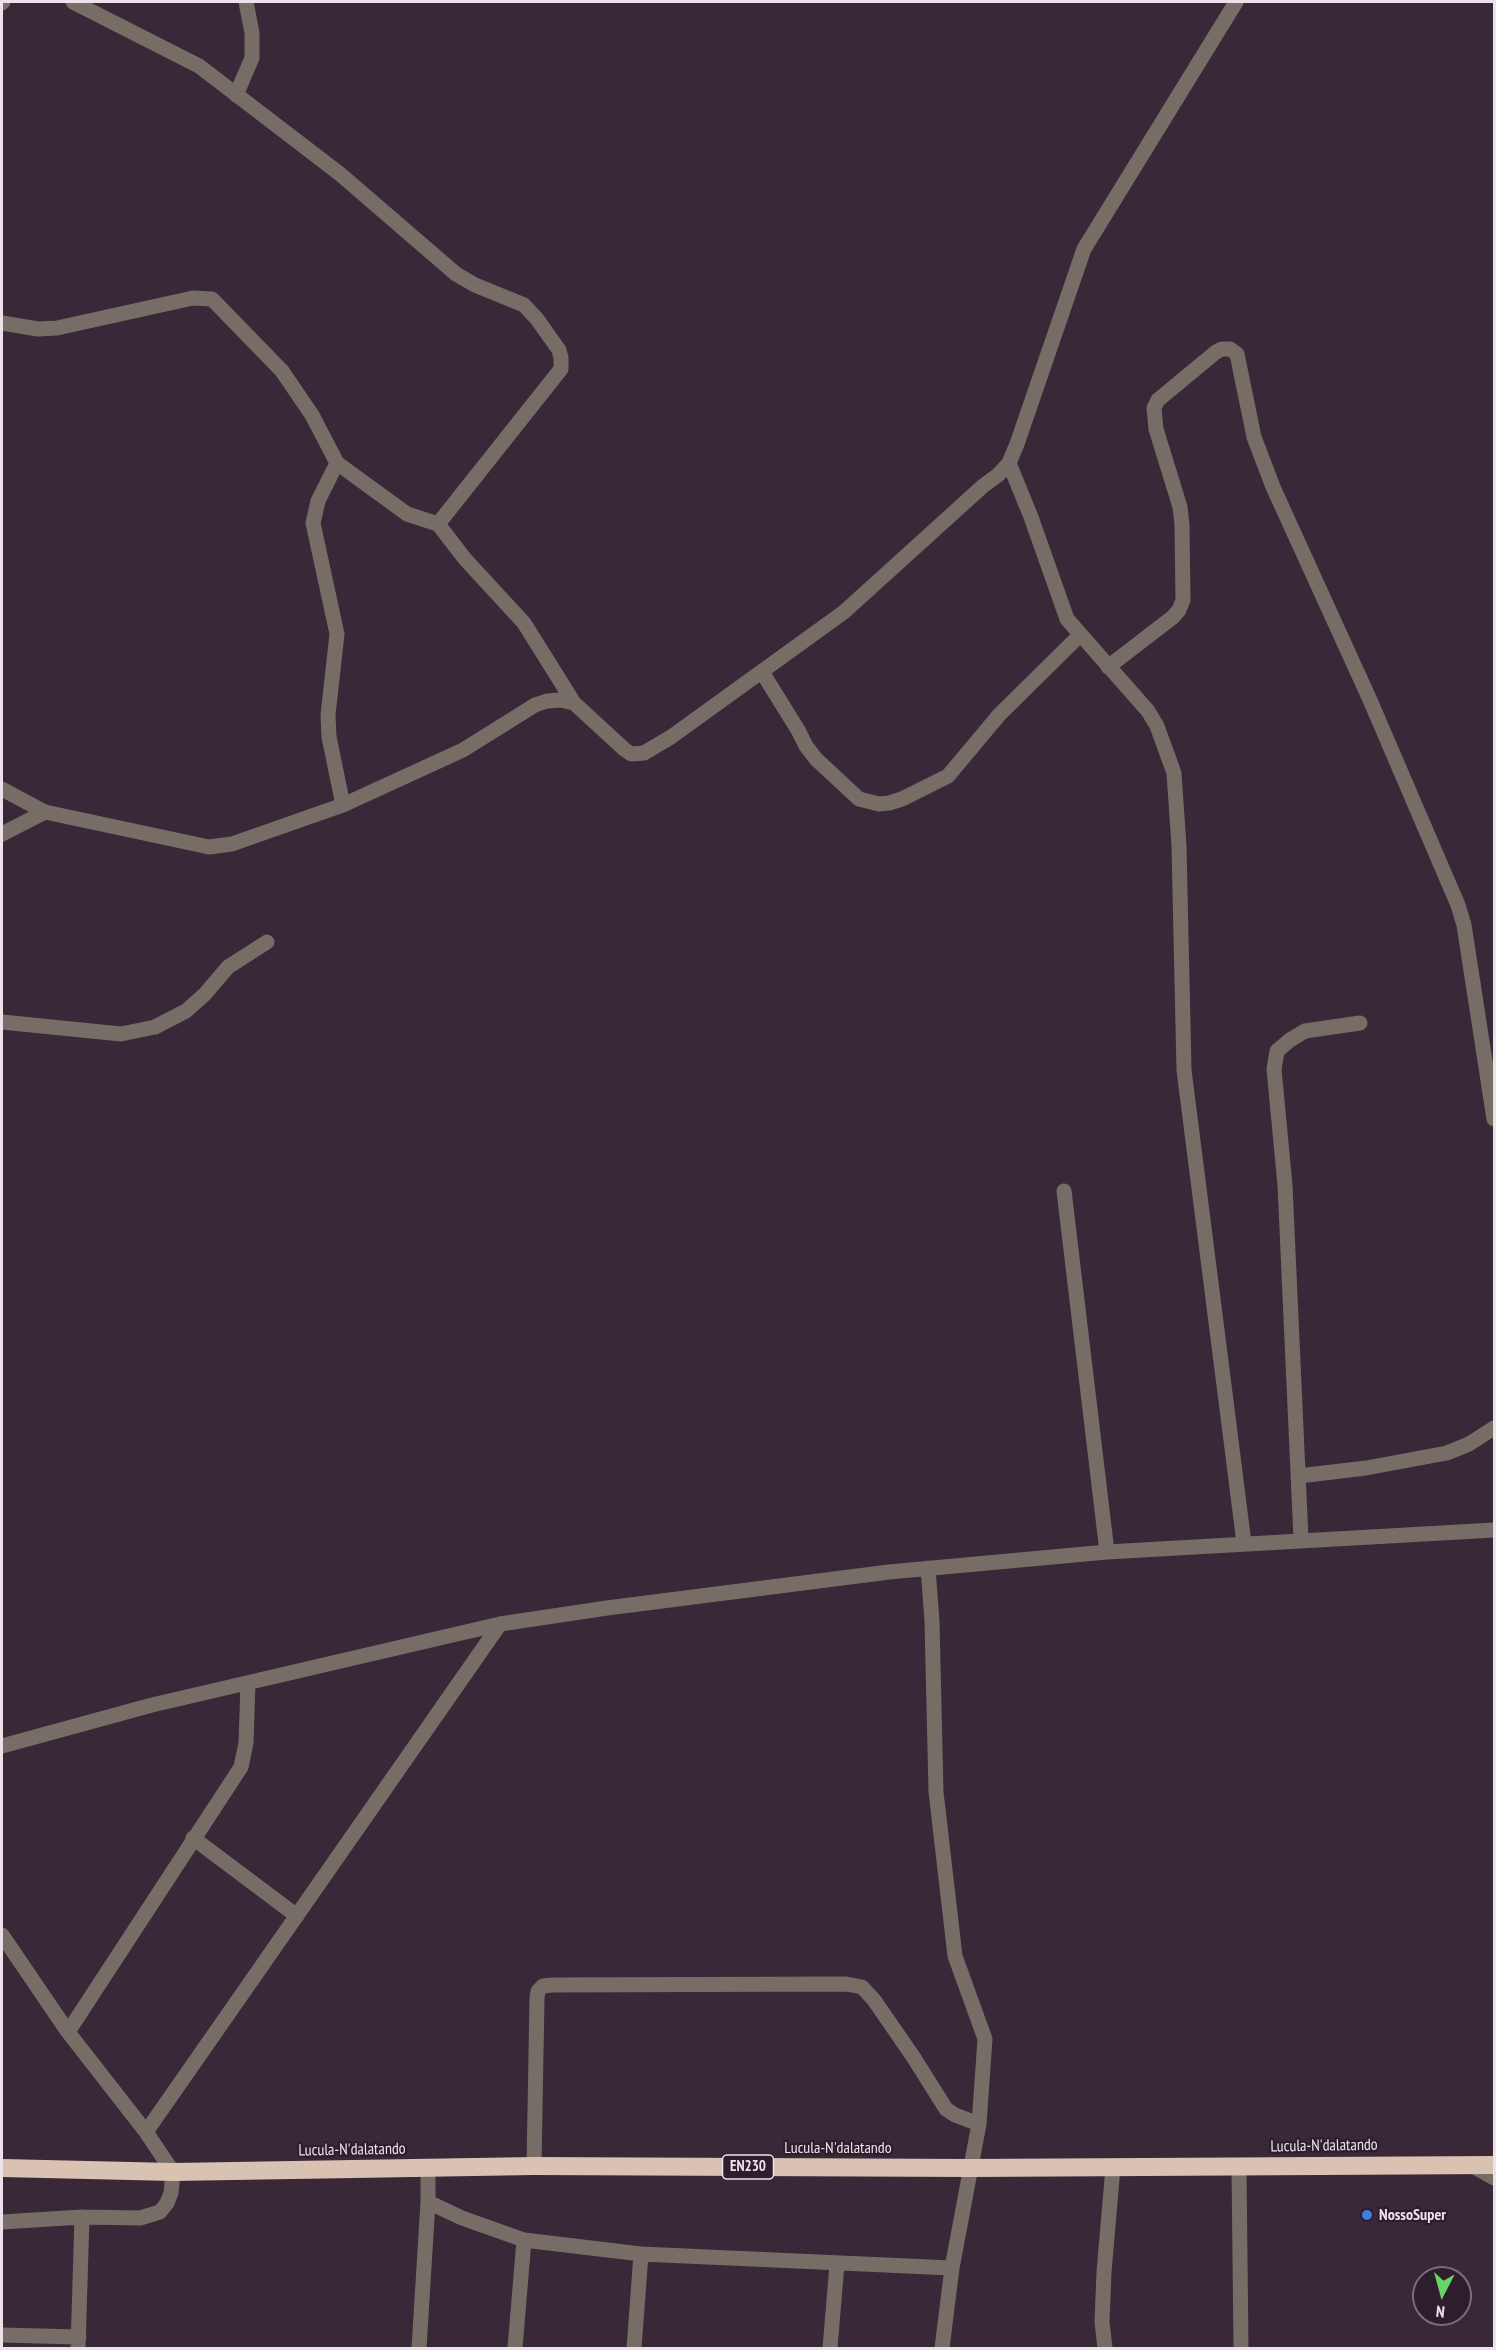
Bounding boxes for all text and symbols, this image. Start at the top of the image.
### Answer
street label: Lucula-N'dalatando [1270,2135,1378,2157]
street label: Lucula-N'dalatando [784,2138,892,2158]
street label: Lucula-N'dalatando [298,2139,406,2161]
road number: EN230 [722,2155,774,2179]
place label: NossoSuper [1379,2205,1446,2225]
marker: NossoSuper [1360,2208,1374,2222]
north arrow [1412,2266,1472,2326]
text: N [1435,2302,1446,2322]

